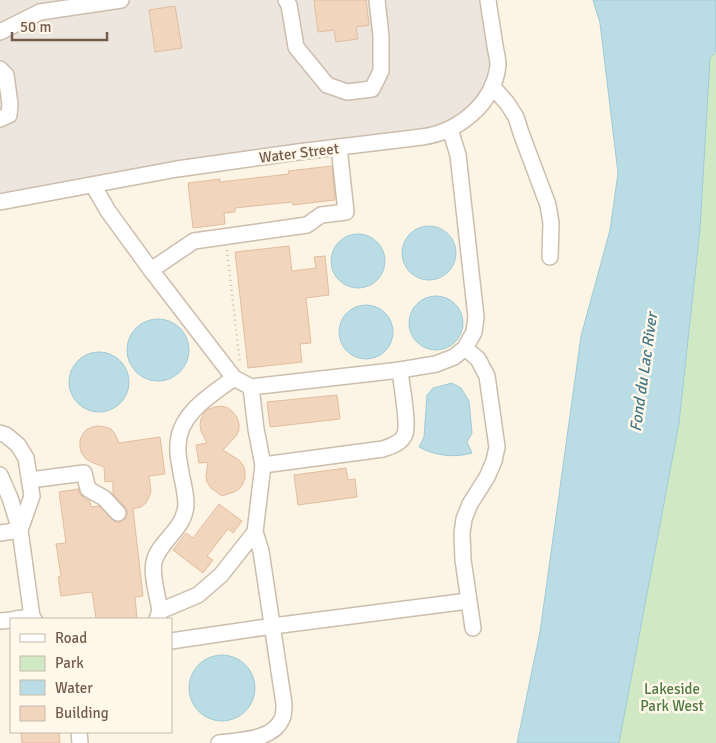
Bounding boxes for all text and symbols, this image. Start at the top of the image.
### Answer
scale bar [12,10,108,42]
text: 50 m [20,18,51,36]
street label: Water Street [258,139,340,167]
water label: Fond du Lac River [626,309,663,433]
legend [10,618,172,733]
text: Road [55,629,87,647]
text: Park [55,654,84,672]
text: Water [55,679,93,697]
park label: Lakeside Park West [640,680,704,715]
text: Building [55,704,109,722]

